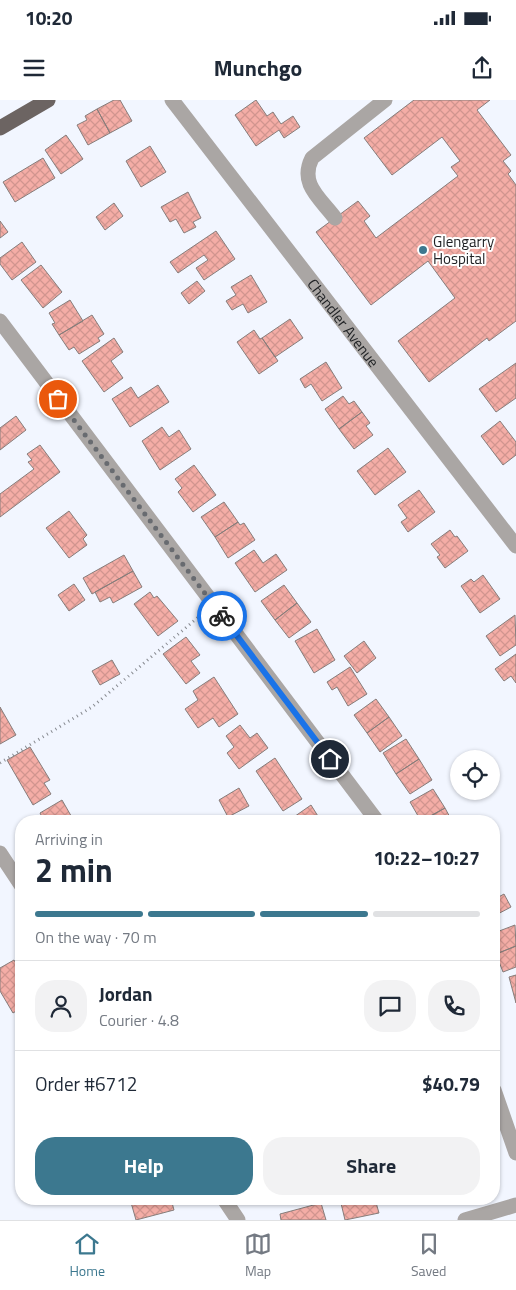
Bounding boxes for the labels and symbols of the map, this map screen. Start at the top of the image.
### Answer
place label: Glengarry Hospital [433,230,494,270]
marker: Glengarry Hospital [417,244,429,256]
street label: Chandler Avenue [302,273,385,372]
pin [37,378,79,420]
courier [197,591,247,641]
pin [309,738,351,780]

